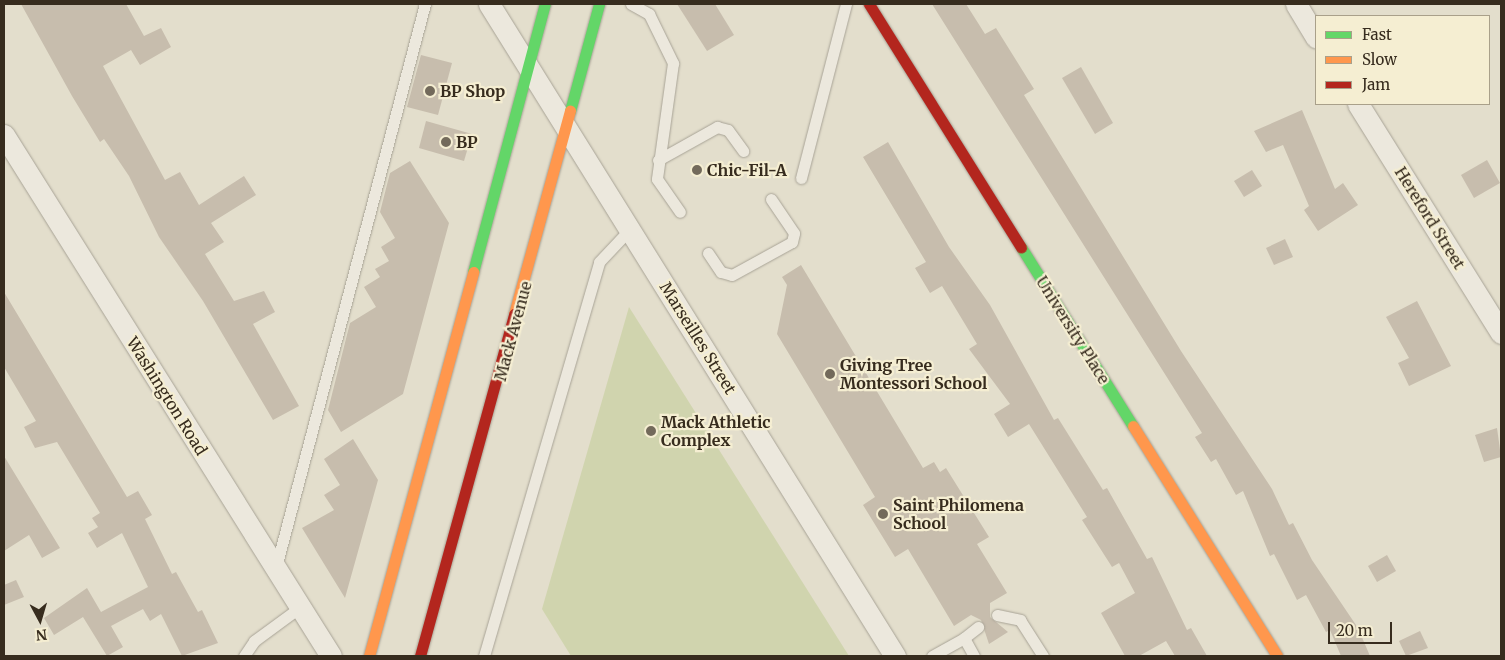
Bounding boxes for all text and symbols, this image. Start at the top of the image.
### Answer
legend [1315,15,1490,105]
text: Fast [1362,25,1392,44]
text: Slow [1362,50,1397,69]
text: Jam [1362,75,1390,94]
place label: BP Shop [440,81,505,101]
marker: BP Shop [424,85,436,97]
place label: BP [456,132,478,152]
marker: BP [440,136,452,148]
place label: Chic-Fil-A [707,160,787,180]
street label: Hereford Street [1391,163,1469,273]
marker: Chic-Fil-A [691,164,703,176]
street label: University Place [1032,273,1114,387]
street label: Marseilles Street [656,278,740,398]
street label: Mack Avenue [490,279,536,383]
street label: Washington Road [123,333,211,459]
place label: Giving Tree Montessori School [840,355,987,393]
marker: Giving Tree Montessori School [824,368,836,380]
place label: Mack Athletic Complex [661,412,770,450]
marker: Mack Athletic Complex [645,425,657,437]
place label: Saint Philomena School [893,495,1024,533]
marker: Saint Philomena School [877,508,889,520]
north arrow [15,595,65,645]
scale bar [1330,612,1394,644]
text: 20 m [1336,621,1373,640]
text: N [35,625,48,644]

